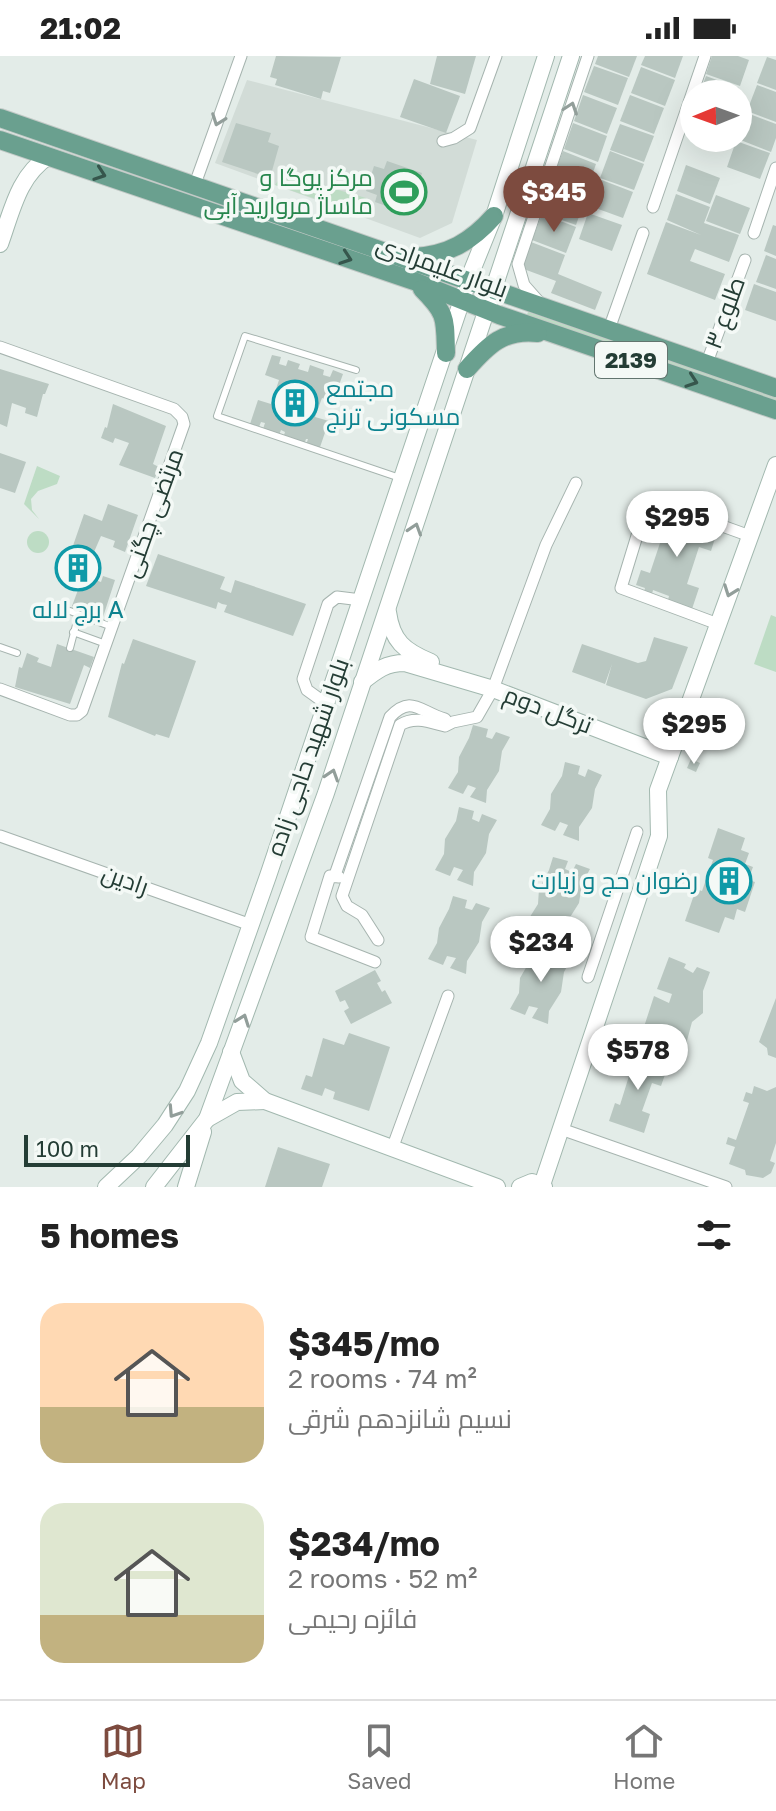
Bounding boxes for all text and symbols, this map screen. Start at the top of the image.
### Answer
text: 21:02 [40,10,121,46]
north arrow [680,80,752,152]
map controls [680,80,752,152]
one-way arrow [561,102,577,116]
one-way arrow [211,112,228,126]
place label: مرکز یوگا و ماساژ مروارید آبی [203,162,373,220]
one-way arrow [93,164,107,180]
pin: $345 [507,166,601,234]
sports icon: مرکز یوگا و ماساژ مروارید آبی [380,168,428,216]
text: $345 [521,176,587,207]
street label: بلوار علیمرادی [372,228,512,304]
one-way arrow [339,248,353,264]
street label: طلوع ۳ [697,272,753,354]
road number: 2139 [595,342,667,378]
one-way arrow [684,371,698,387]
place label: مجتمع مسکونی ترنج [326,373,460,433]
building icon: مجتمع مسکونی ترنج [271,379,319,427]
street label: مرتضی چگنی [115,444,191,582]
pin: $295 [630,491,724,559]
text: $295 [644,501,710,532]
one-way arrow [405,523,421,537]
building icon: برج لاله A [54,544,102,592]
one-way arrow [723,583,740,597]
place label: برج لاله A [32,594,124,626]
street label: بلوار شهید حاجی زاده [259,654,355,860]
street label: ترگل دوم [499,679,597,742]
pin: $295 [647,698,741,766]
text: $295 [661,708,727,739]
one-way arrow [322,769,338,783]
street label: رادین [98,857,153,901]
building icon: رضوان حج و زیارت [705,857,753,905]
place label: رضوان حج و زیارت [531,865,698,897]
pin: $234 [494,916,588,984]
text: $234 [508,926,574,957]
one-way arrow [233,1014,249,1028]
pin: $578 [591,1024,685,1092]
text: $578 [606,1034,670,1065]
one-way arrow [168,1103,183,1117]
scale bar [24,1131,190,1167]
text: 100 m [36,1135,99,1162]
icon: filters [692,1213,736,1257]
text: 5 homes [40,1215,179,1255]
text: $345/mo [288,1323,440,1363]
icon: home [104,1335,200,1431]
text: 2 rooms · 74 m² [288,1363,477,1394]
text: نسیم شانزدهم شرقی [288,1403,512,1434]
text: $234/mo [288,1523,440,1563]
icon: home [104,1535,200,1631]
text: 2 rooms · 52 m² [288,1563,477,1594]
text: فائزه رحیمی [288,1603,417,1634]
tab: Map [101,1719,146,1794]
tab: Saved [347,1719,411,1794]
tab: Home [613,1719,675,1794]

